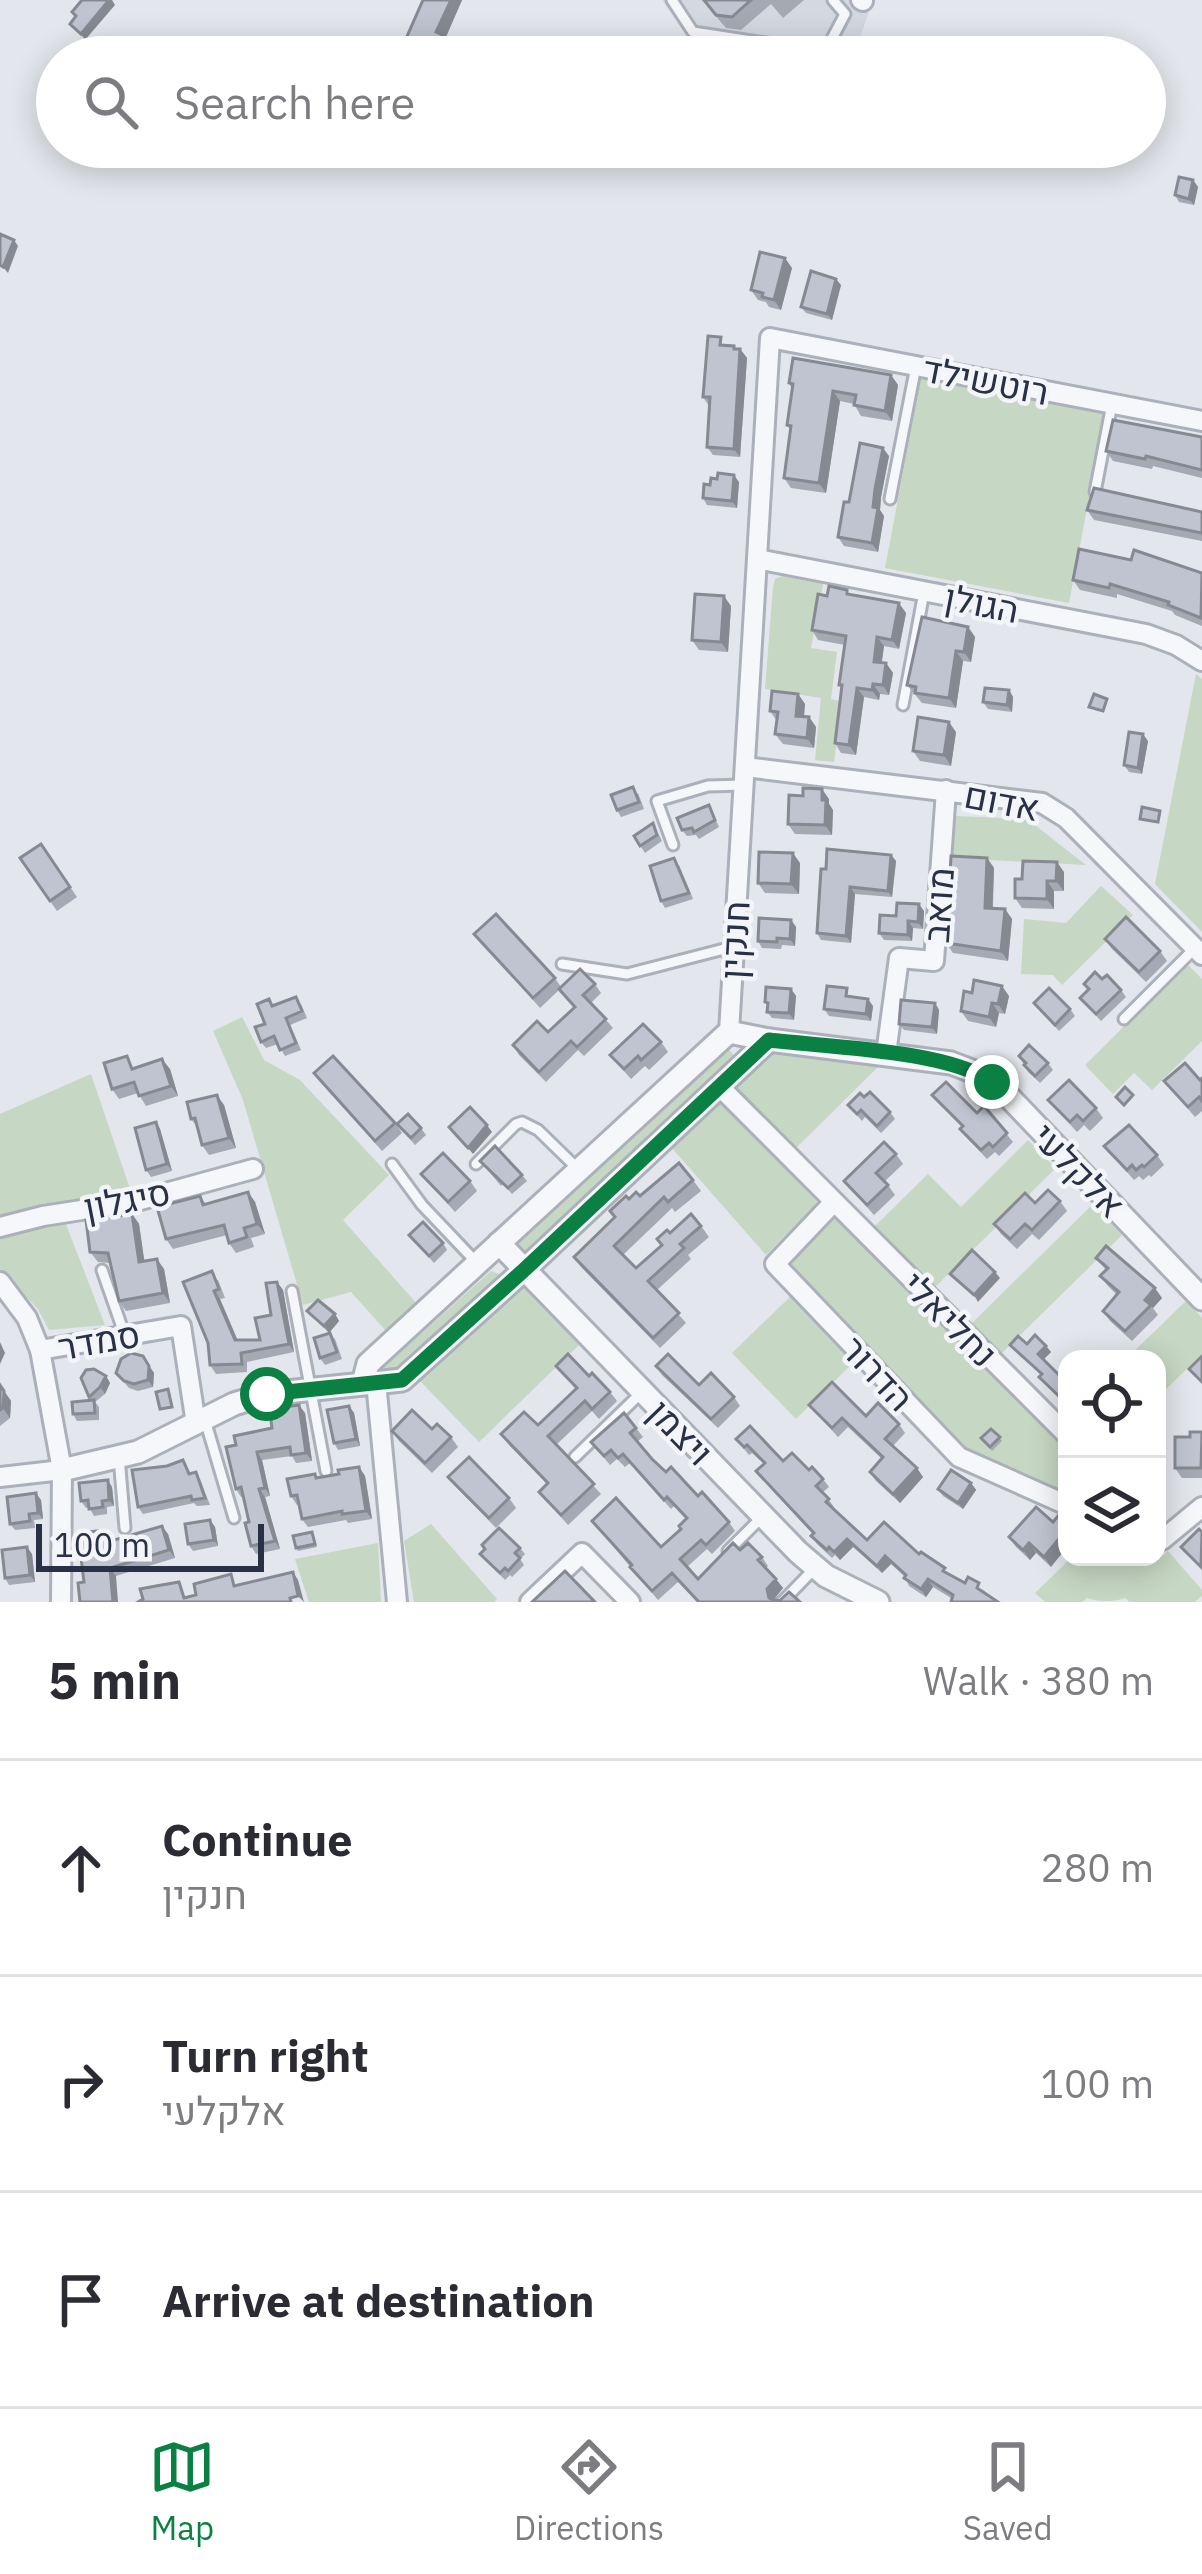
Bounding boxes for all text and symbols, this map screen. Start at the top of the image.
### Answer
search box [36,36,1166,168]
icon: search [78,69,144,135]
text: Search here [174,73,415,131]
street label: רוטשילד [919,345,1053,415]
street label: הגולן [941,573,1023,633]
street label: אדום [961,771,1043,831]
street label: מואב [912,866,964,944]
street label: חנקין [708,900,760,980]
route end [965,1055,1019,1109]
street label: אלקלעי [1022,1113,1136,1227]
street label: סיגלון [80,1168,174,1230]
street label: נחליאלי [892,1261,1008,1377]
street label: סמדר [54,1310,144,1370]
street label: הדרור [832,1326,924,1420]
map controls [1058,1350,1166,1566]
button: locate [1058,1350,1166,1458]
route start [240,1367,294,1421]
street label: ויצמן [638,1389,724,1475]
button: layers [1058,1458,1166,1566]
scale bar [36,1518,264,1571]
text: 100 m [54,1523,150,1566]
text: 5 min [48,1647,181,1713]
text: Walk · 380 m [923,1655,1154,1706]
text: Continue [162,1810,353,1868]
icon: ahead [48,1835,114,1901]
text: 280 m [1041,1842,1154,1893]
text: חנקין [162,1869,247,1920]
text: Turn right [162,2026,369,2084]
icon: right [48,2051,114,2117]
text: 100 m [1041,2058,1154,2109]
text: אלקלעי [162,2085,286,2136]
icon: arrive [48,2267,114,2333]
text: Arrive at destination [162,2271,595,2329]
tab: Map [149,2434,215,2549]
tab: Directions [514,2434,664,2549]
tab: Saved [963,2434,1053,2549]

